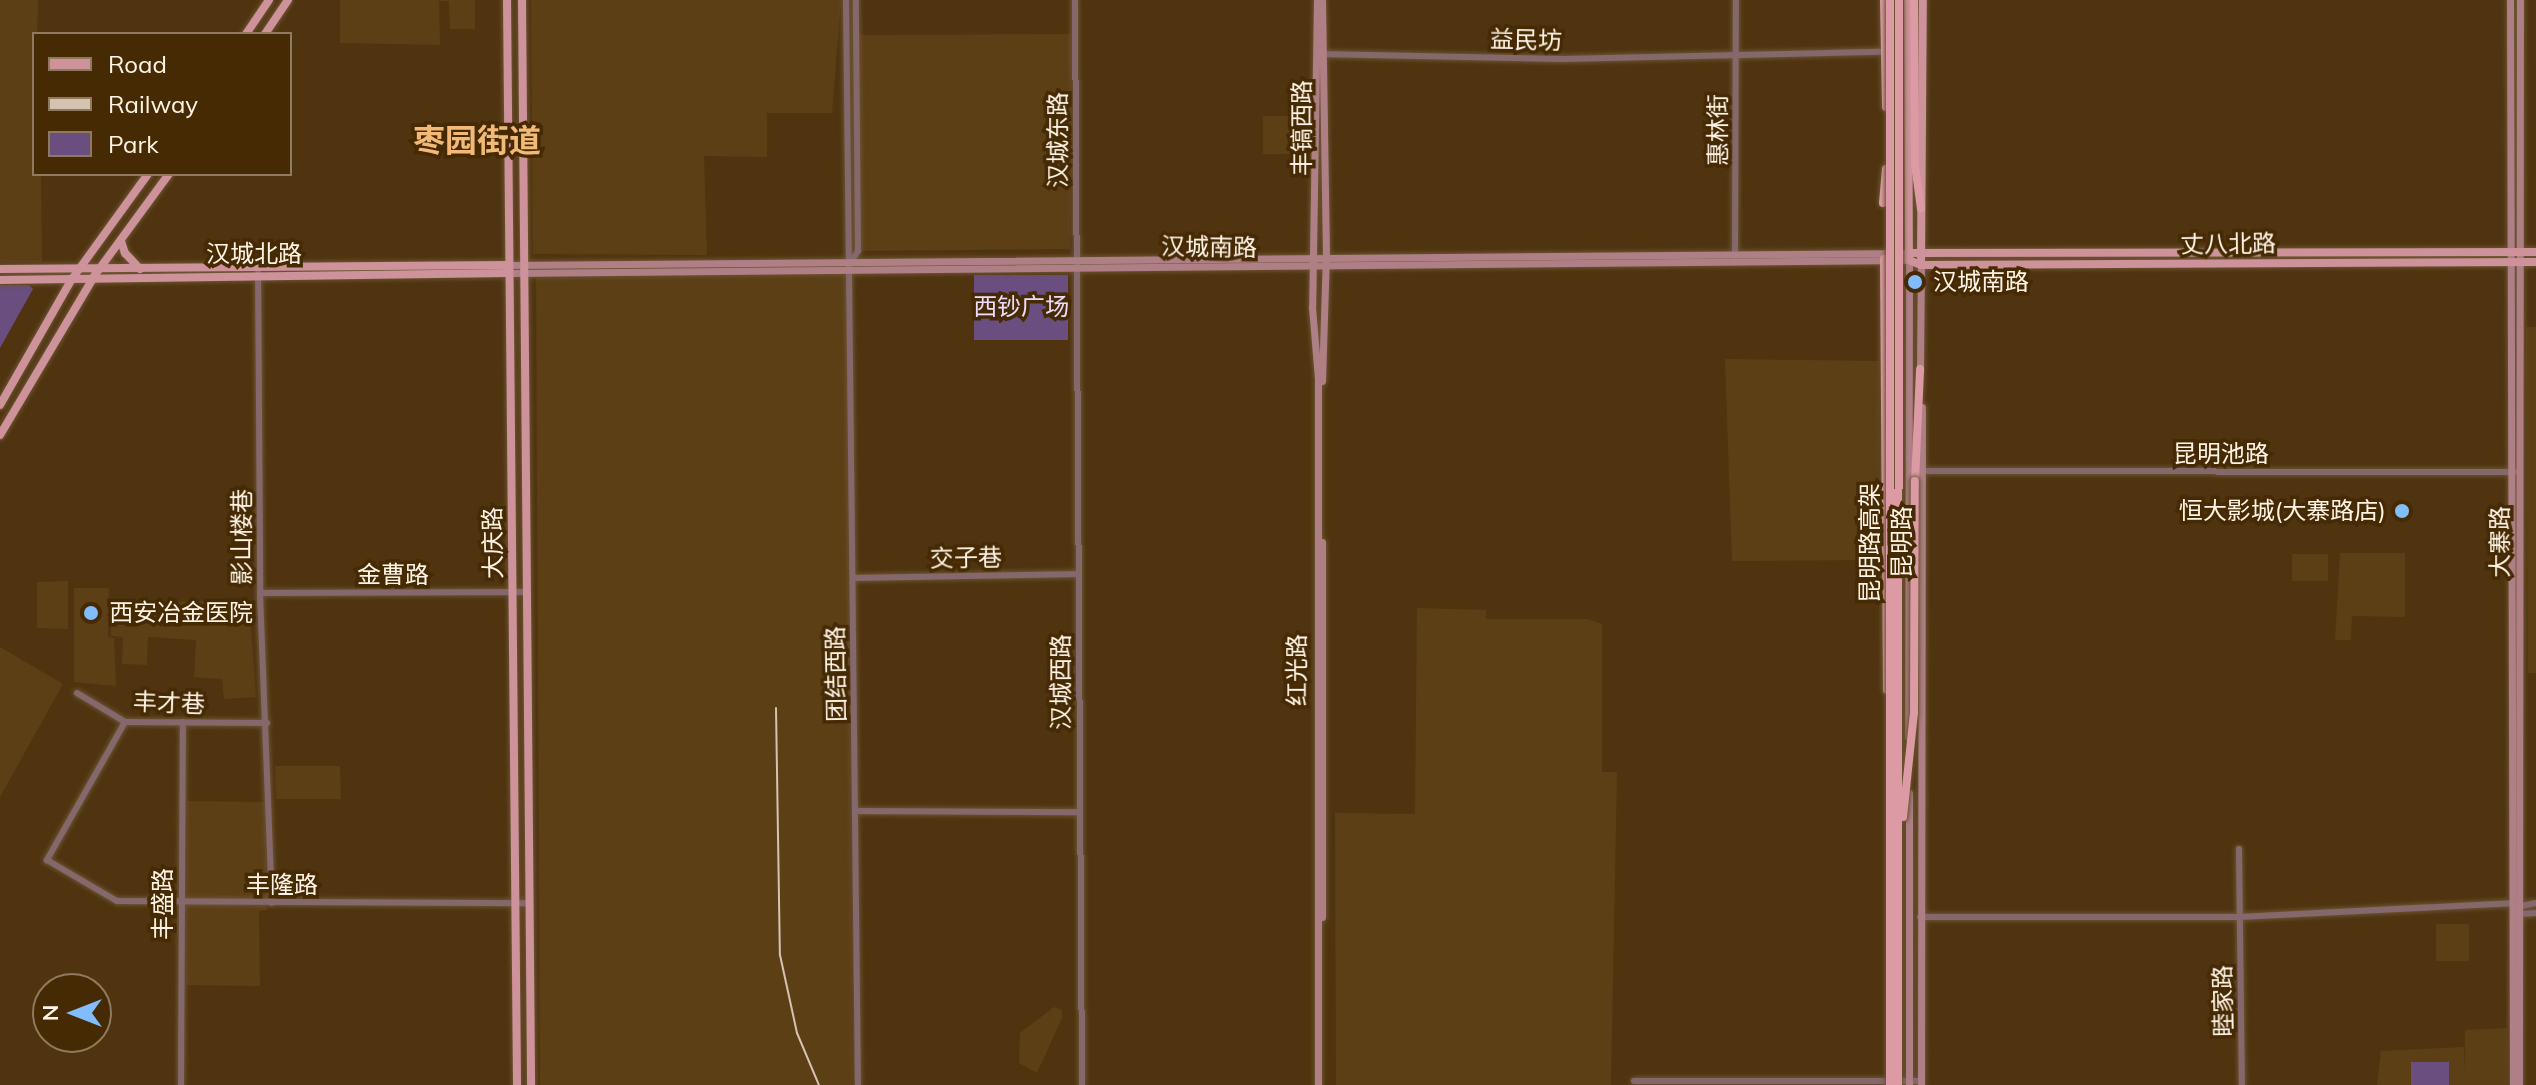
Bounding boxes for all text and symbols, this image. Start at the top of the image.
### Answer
street label: 益民坊 [1490,25,1562,55]
legend [32,32,292,176]
text: Road [108,49,167,79]
street label: 丰镐西路 [1288,80,1316,176]
text: Railway [108,89,198,119]
street label: 汉城东路 [1044,92,1072,188]
street label: 惠林街 [1704,94,1732,166]
district label: 枣园街道 [413,121,541,159]
text: Park [108,129,159,159]
street label: 丈八北路 [2180,229,2276,259]
street label: 汉城南路 [1161,232,1257,262]
street label: 汉城北路 [206,240,302,268]
place label: 汉城南路 [1933,268,2029,296]
marker: 汉城南路 [1904,271,1926,293]
park label: 西钞广场 [973,293,1069,321]
street label: 昆明池路 [2173,440,2269,468]
street label: 昆明路高架 [1856,483,1884,603]
street label: 影山楼巷 [228,489,256,585]
place label: 恒大影城(大寨路店) [2179,497,2386,525]
marker: 恒大影城(大寨路店) [2393,502,2411,520]
street label: 昆明路 [1888,506,1916,578]
street label: 大寨路 [2486,506,2514,578]
street label: 大庆路 [478,507,508,579]
street label: 交子巷 [930,543,1002,573]
street label: 金曹路 [357,561,429,589]
place label: 西安冶金医院 [109,599,253,627]
marker: 西安冶金医院 [80,602,102,624]
street label: 团结西路 [821,626,851,722]
street label: 汉城西路 [1047,634,1075,730]
street label: 红光路 [1283,634,1311,706]
street label: 丰才巷 [133,687,205,719]
street label: 丰盛路 [149,868,177,940]
street label: 丰隆路 [246,871,318,899]
street label: 睦家路 [2208,965,2238,1037]
north arrow [32,973,112,1053]
text: N [36,1005,64,1021]

